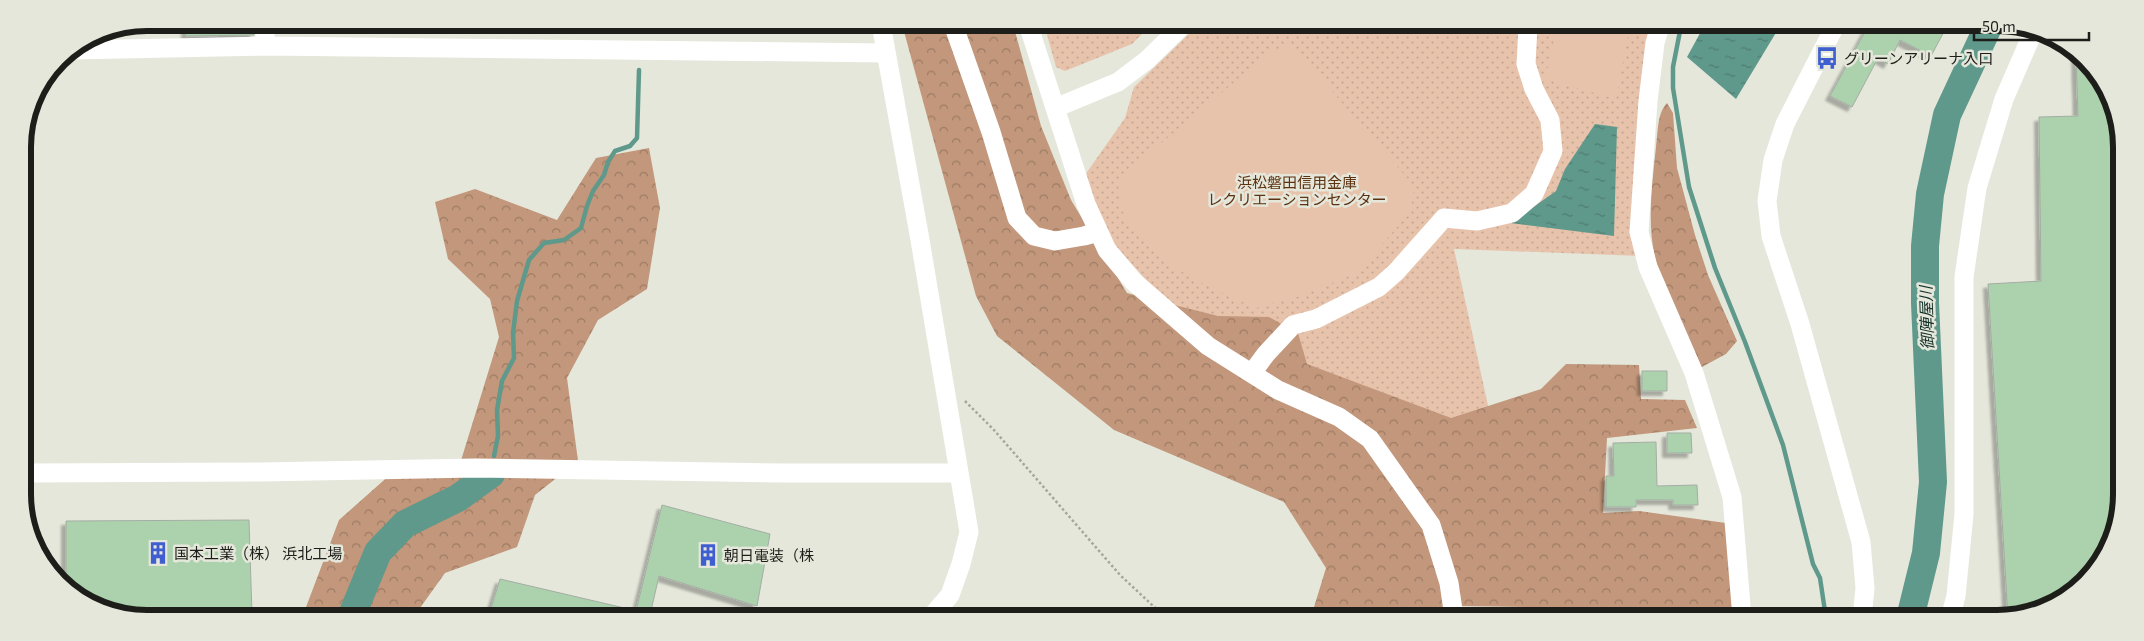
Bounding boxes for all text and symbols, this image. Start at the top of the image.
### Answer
scale bar [1974,10,2089,42]
text: 50 m [1982,17,2016,35]
bus stop icon: グリーンアリーナ入口 [1814,45,1840,71]
place label: グリーンアリーナ入口 [1844,49,1993,67]
park label: 浜松磐田信用金庫 レクリエーションセンター [1207,173,1387,208]
water label: 御陣屋川 [1915,284,1937,350]
building icon: 国本工業（株） 浜北工場 [145,540,171,566]
building icon: 朝日電装（株 [695,542,721,568]
place label: 国本工業（株） 浜北工場 [174,544,342,562]
place label: 朝日電装（株 [724,546,814,564]

